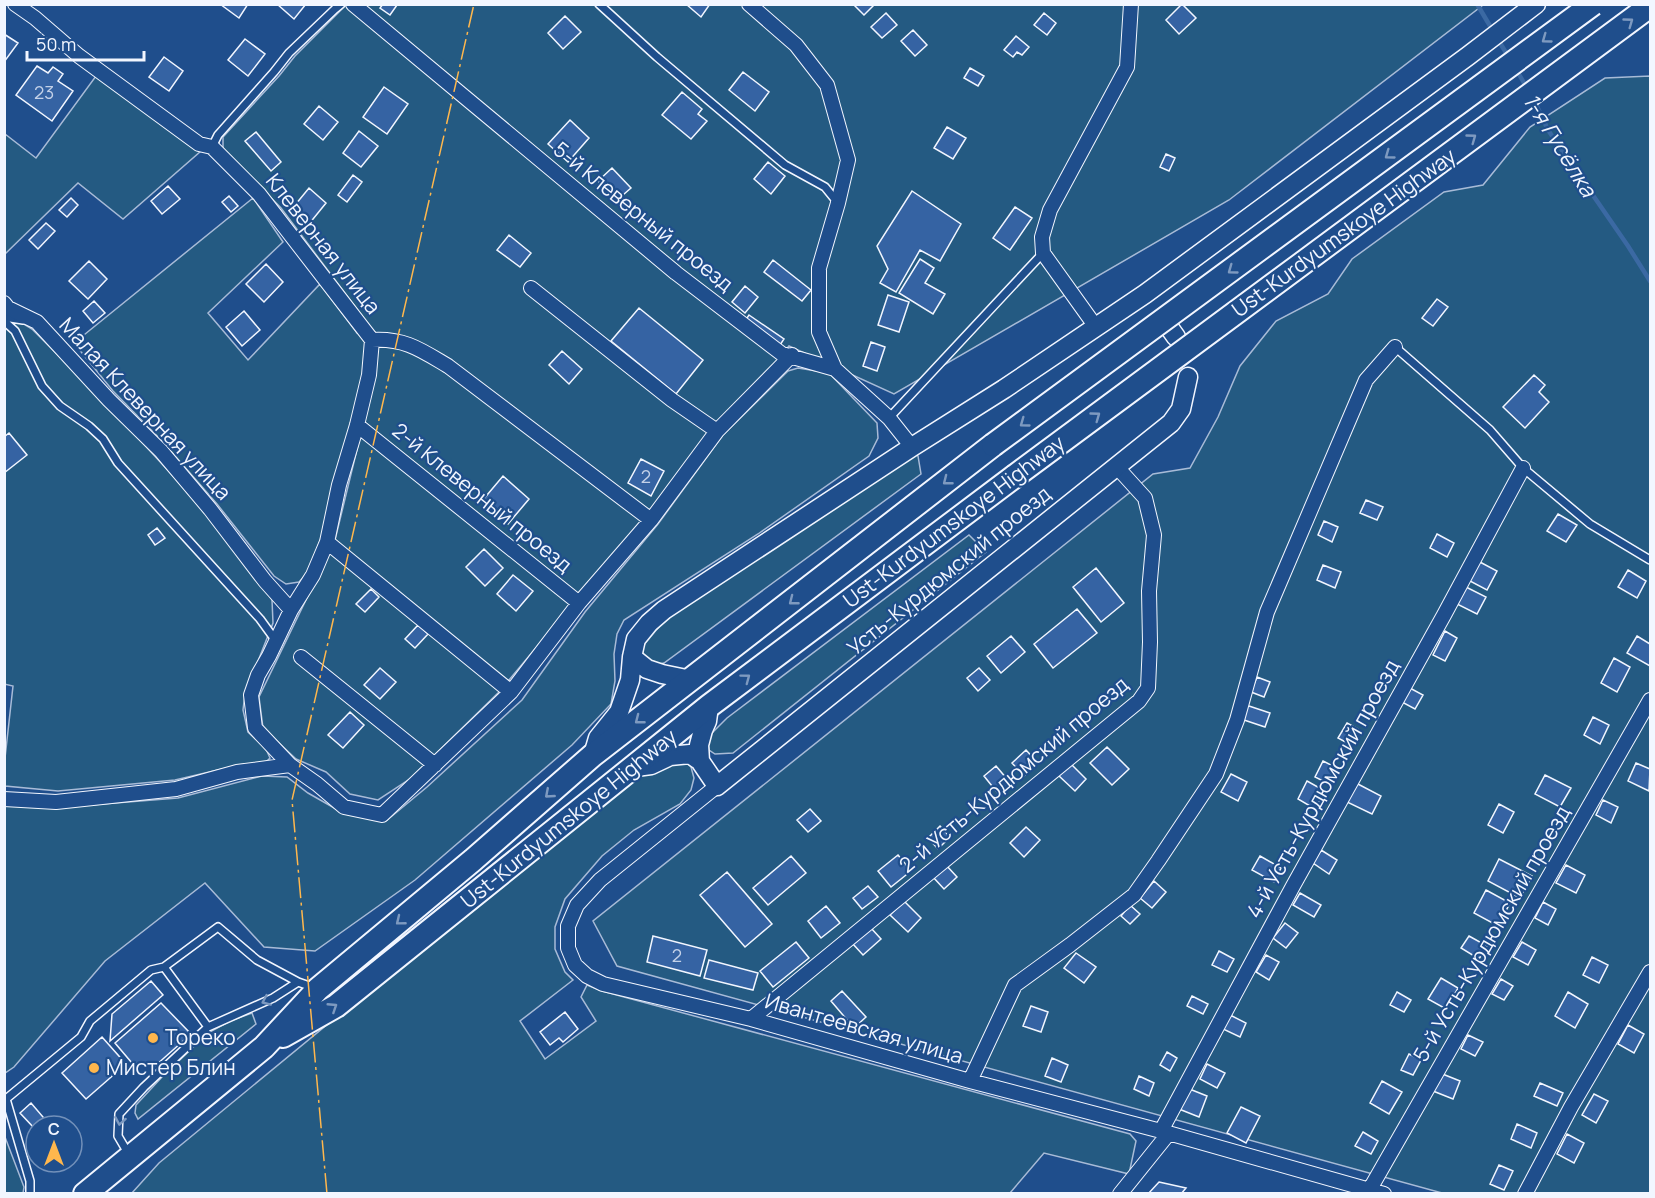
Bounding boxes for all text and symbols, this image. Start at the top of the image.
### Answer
one-way arrow [1622,18,1633,29]
scale bar [27,24,144,62]
text: 50 m [36,32,76,56]
one-way arrow [1541,32,1552,43]
house number: 23 [34,80,54,104]
water label: 1-я Гусёлка [1516,88,1605,204]
one-way arrow [1465,134,1476,145]
street label: 5-й Клеверный проезд [548,135,739,297]
street label: Ust-Kurdyumskoye Highway [1226,141,1461,323]
one-way arrow [1384,147,1395,158]
street label: Клеверная улица [260,167,388,319]
one-way arrow [1227,263,1238,274]
street label: Малая Клеверная улица [54,311,238,506]
one-way arrow [1089,412,1100,423]
street label: 2-й Клеверный проезд [387,416,578,578]
one-way arrow [1019,416,1030,427]
street label: Ust-Kurdyumskoye Highway [837,429,1070,614]
house number: 2 [641,464,651,488]
one-way arrow [943,474,954,485]
street label: Усть-Курдюмский проезд [841,479,1056,661]
one-way arrow [789,593,800,604]
street label: 4-й Усть-Курдюмский проезд [1239,654,1405,923]
street label: 2-й Усть-Курдюмский проезд [893,670,1134,879]
one-way arrow [739,675,750,686]
one-way arrow [635,712,646,723]
street label: Ust-Kurdyumskoye Highway [454,722,682,914]
one-way arrow [545,787,555,798]
street label: 5-й Усть-Курдюмский проезд [1406,800,1576,1067]
one-way arrow [396,913,407,924]
house number: 2 [672,943,682,967]
street label: Ивантеевская улица [762,986,967,1070]
one-way arrow [261,993,272,1005]
one-way arrow [327,1003,337,1015]
place label: Тореко [165,1023,236,1051]
marker: Тореко [146,1031,160,1045]
place label: Мистер Блин [106,1053,236,1081]
marker: Мистер Блин [87,1061,101,1075]
north arrow [24,1114,84,1174]
one-way arrow [114,1116,126,1126]
text: С [48,1118,60,1140]

